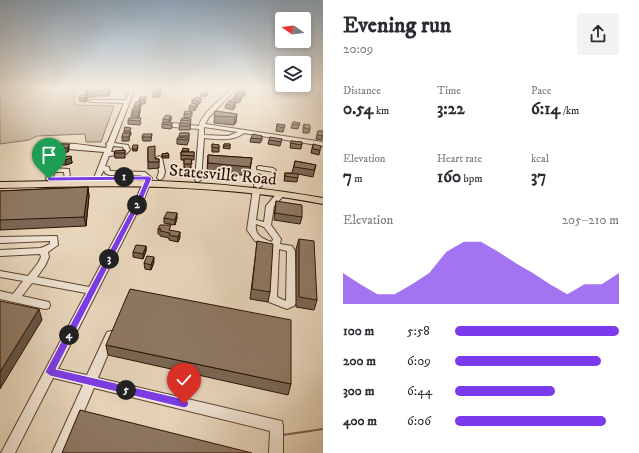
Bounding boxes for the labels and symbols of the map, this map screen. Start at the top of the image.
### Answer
north arrow [275,12,311,48]
pin [32,138,66,179]
street label: Statesville Road [168,159,278,191]
pin: 1 [114,167,134,187]
pin: 2 [127,195,147,215]
pin: 3 [99,249,119,269]
pin: 4 [59,325,79,345]
pin [167,363,201,404]
pin: 5 [116,380,136,400]

